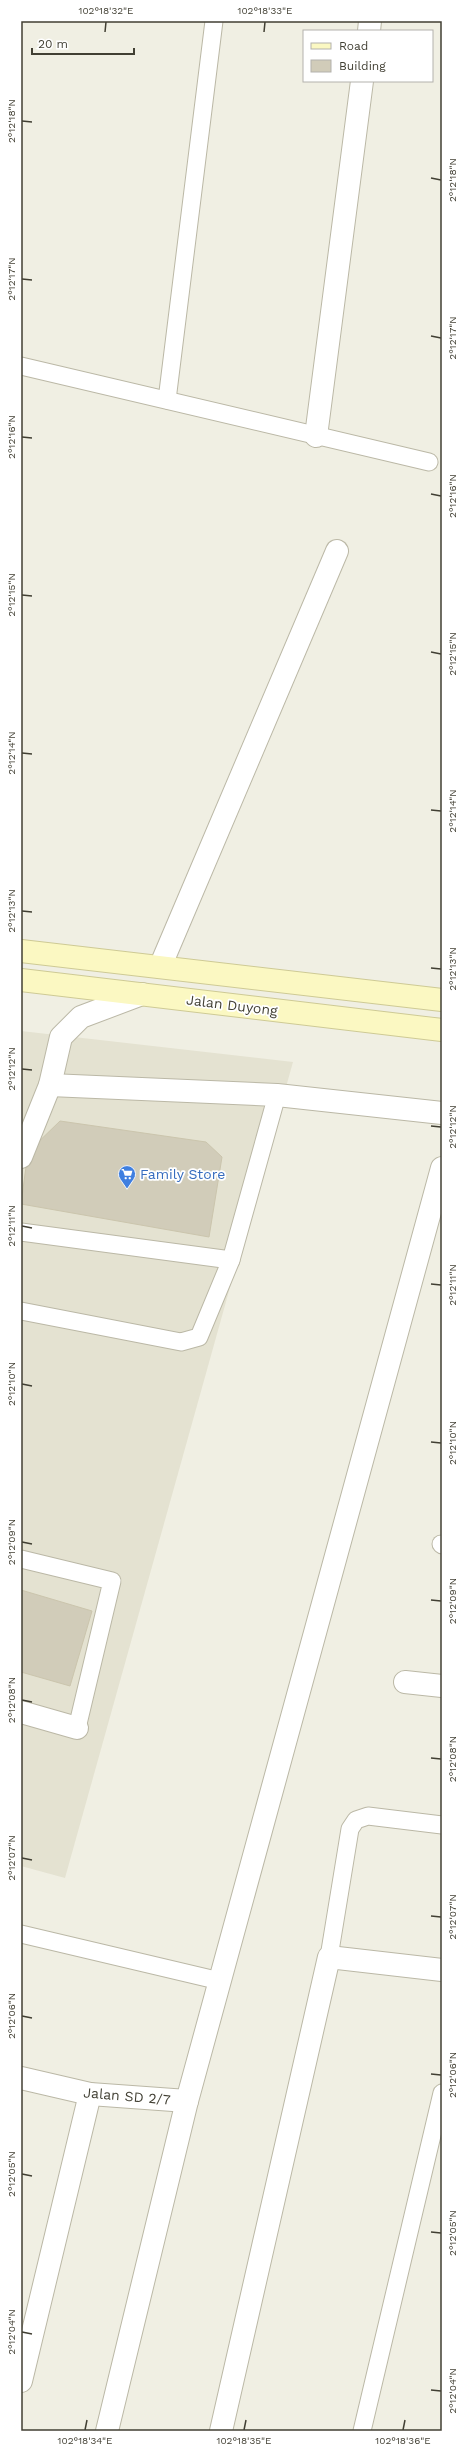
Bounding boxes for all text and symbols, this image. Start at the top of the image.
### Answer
text: 102°18'32"E [78,5,134,16]
text: 102°18'33"E [237,5,293,16]
scale bar [32,30,134,56]
legend [303,30,433,82]
text: 20 m [38,37,68,51]
text: Road [339,39,368,53]
text: Building [339,59,386,73]
text: 2°12'18"N [6,99,17,143]
text: 2°12'18"N [447,158,458,202]
text: 2°12'17"N [6,257,17,301]
text: 2°12'17"N [447,316,458,360]
text: 2°12'16"N [6,415,17,459]
text: 2°12'16"N [447,474,458,518]
text: 2°12'15"N [6,573,17,617]
text: 2°12'15"N [447,632,458,676]
text: 2°12'14"N [6,731,17,775]
text: 2°12'14"N [447,789,458,833]
text: 2°12'13"N [6,889,17,933]
text: 2°12'13"N [447,947,458,991]
street label: Jalan Duyong [186,991,279,1019]
text: 2°12'12"N [6,1047,17,1091]
text: 2°12'12"N [447,1105,458,1149]
supermarket icon: Family Store [117,1164,137,1189]
place label: Family Store [140,1166,225,1182]
text: 2°12'11"N [6,1205,17,1247]
text: 2°12'11"N [447,1264,458,1306]
text: 2°12'10"N [6,1362,17,1406]
text: 2°12'10"N [447,1421,458,1465]
text: 2°12'09"N [6,1519,17,1565]
text: 2°12'09"N [447,1578,458,1624]
text: 2°12'08"N [6,1677,17,1723]
text: 2°12'08"N [447,1736,458,1782]
text: 2°12'07"N [6,1835,17,1881]
text: 2°12'07"N [447,1894,458,1940]
text: 2°12'06"N [6,1993,17,2039]
text: 2°12'06"N [447,2052,458,2098]
street label: Jalan SD 2/7 [83,2084,171,2108]
text: 2°12'05"N [6,2151,17,2197]
text: 2°12'05"N [447,2210,458,2256]
text: 2°12'04"N [6,2309,17,2355]
text: 2°12'04"N [447,2368,458,2414]
text: 102°18'34"E [58,2435,112,2446]
text: 102°18'35"E [216,2435,272,2446]
text: 102°18'36"E [375,2435,431,2446]

